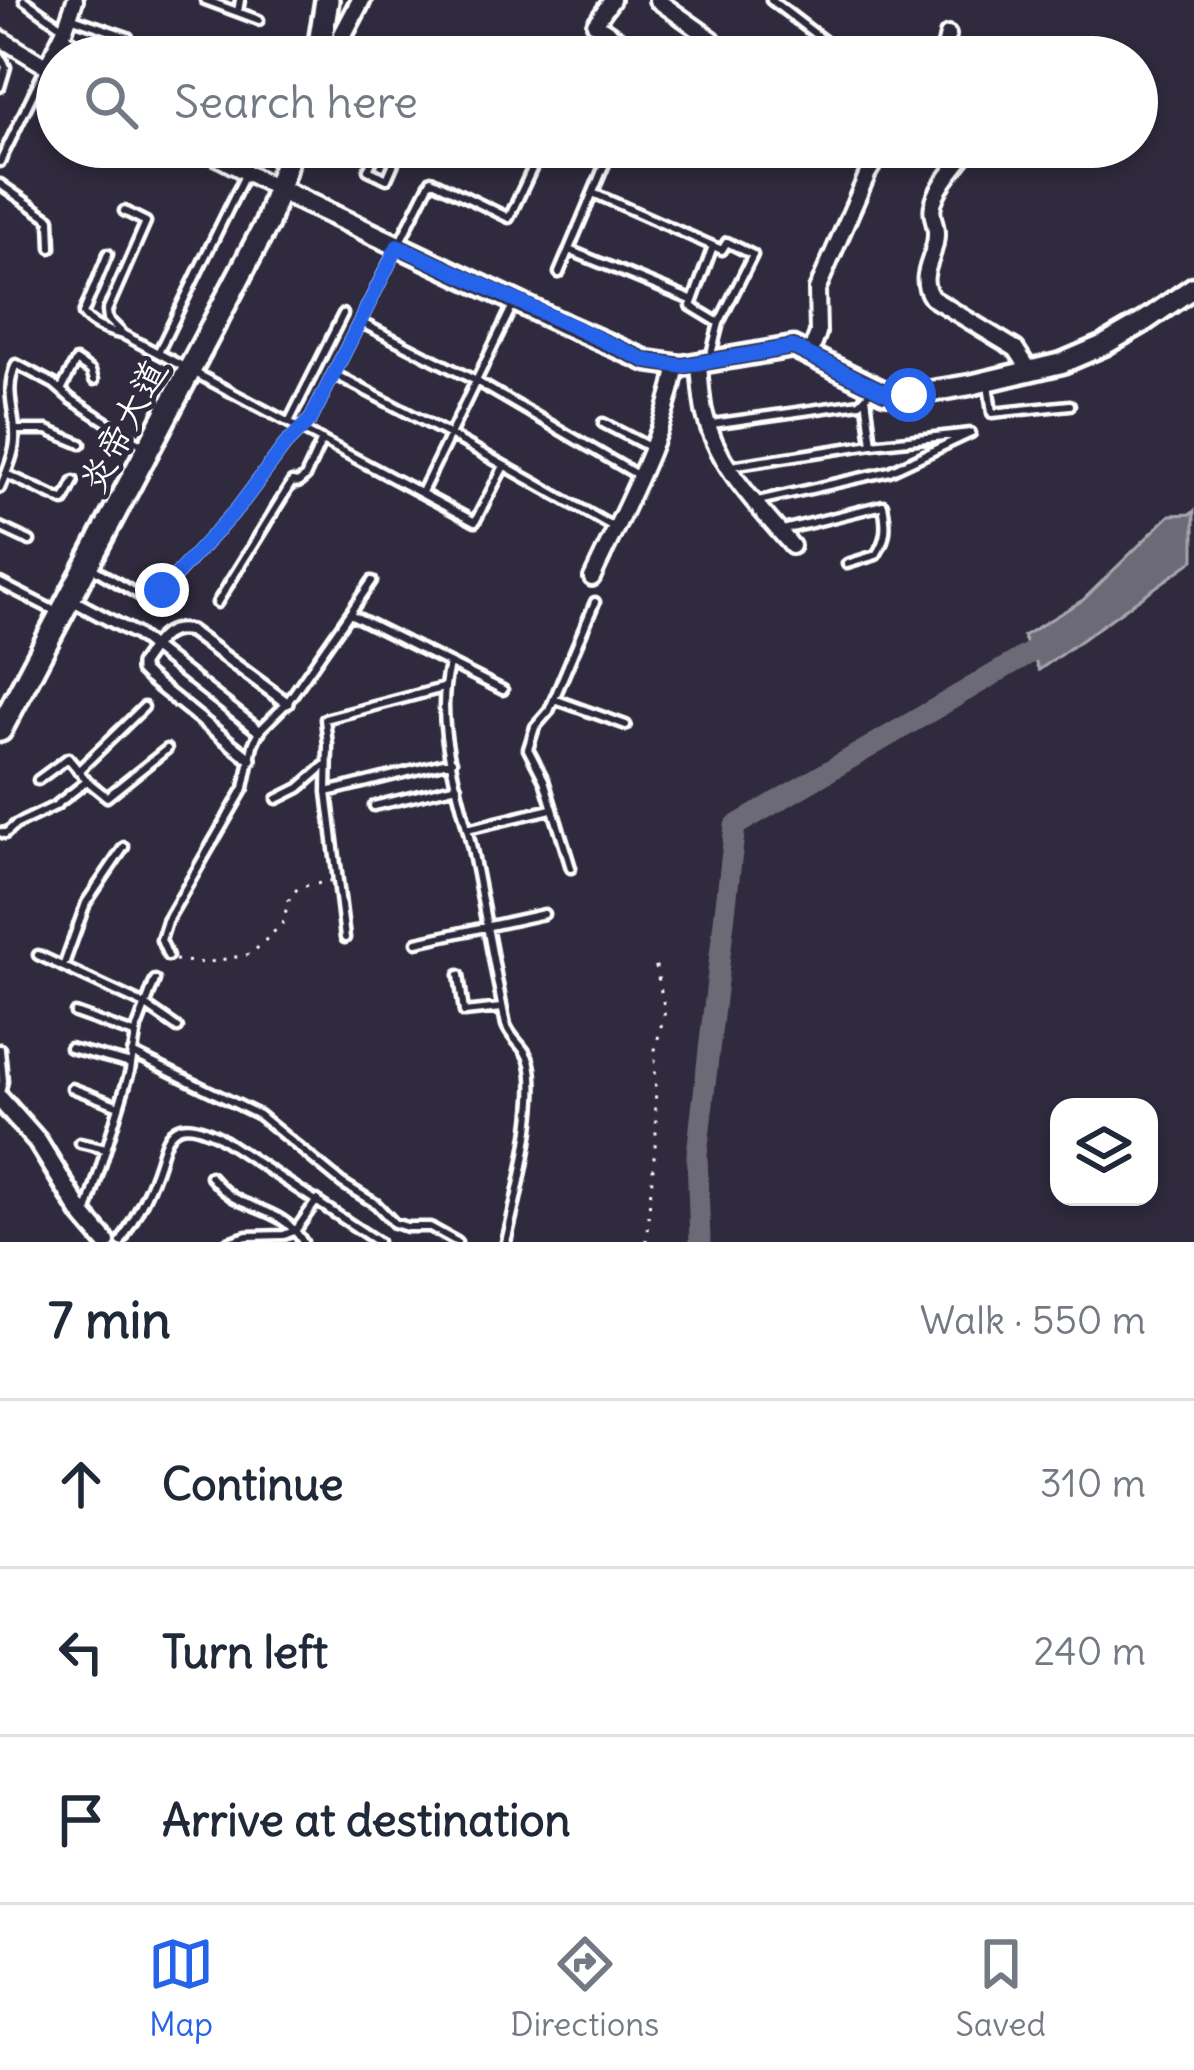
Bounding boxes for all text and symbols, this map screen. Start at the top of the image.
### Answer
search box [36,36,1158,168]
icon: search [78,69,144,135]
text: Search here [174,74,418,130]
street label: 炎帝大道 [69,352,177,500]
route start [882,368,936,422]
route end [135,563,189,617]
map controls [1050,1098,1158,1206]
button: layers [1050,1098,1158,1206]
text: 7 min [48,1288,171,1352]
text: Walk · 550 m [920,1296,1146,1345]
icon: ahead [48,1451,114,1517]
text: Continue [162,1456,344,1512]
text: 310 m [1040,1459,1146,1508]
icon: left [48,1619,114,1685]
text: Turn left [162,1624,328,1680]
text: 240 m [1034,1627,1146,1676]
icon: arrive [48,1787,114,1853]
text: Arrive at destination [162,1792,571,1848]
tab: Map [148,1931,214,2045]
tab: Directions [510,1931,659,2045]
tab: Saved [956,1931,1046,2045]

